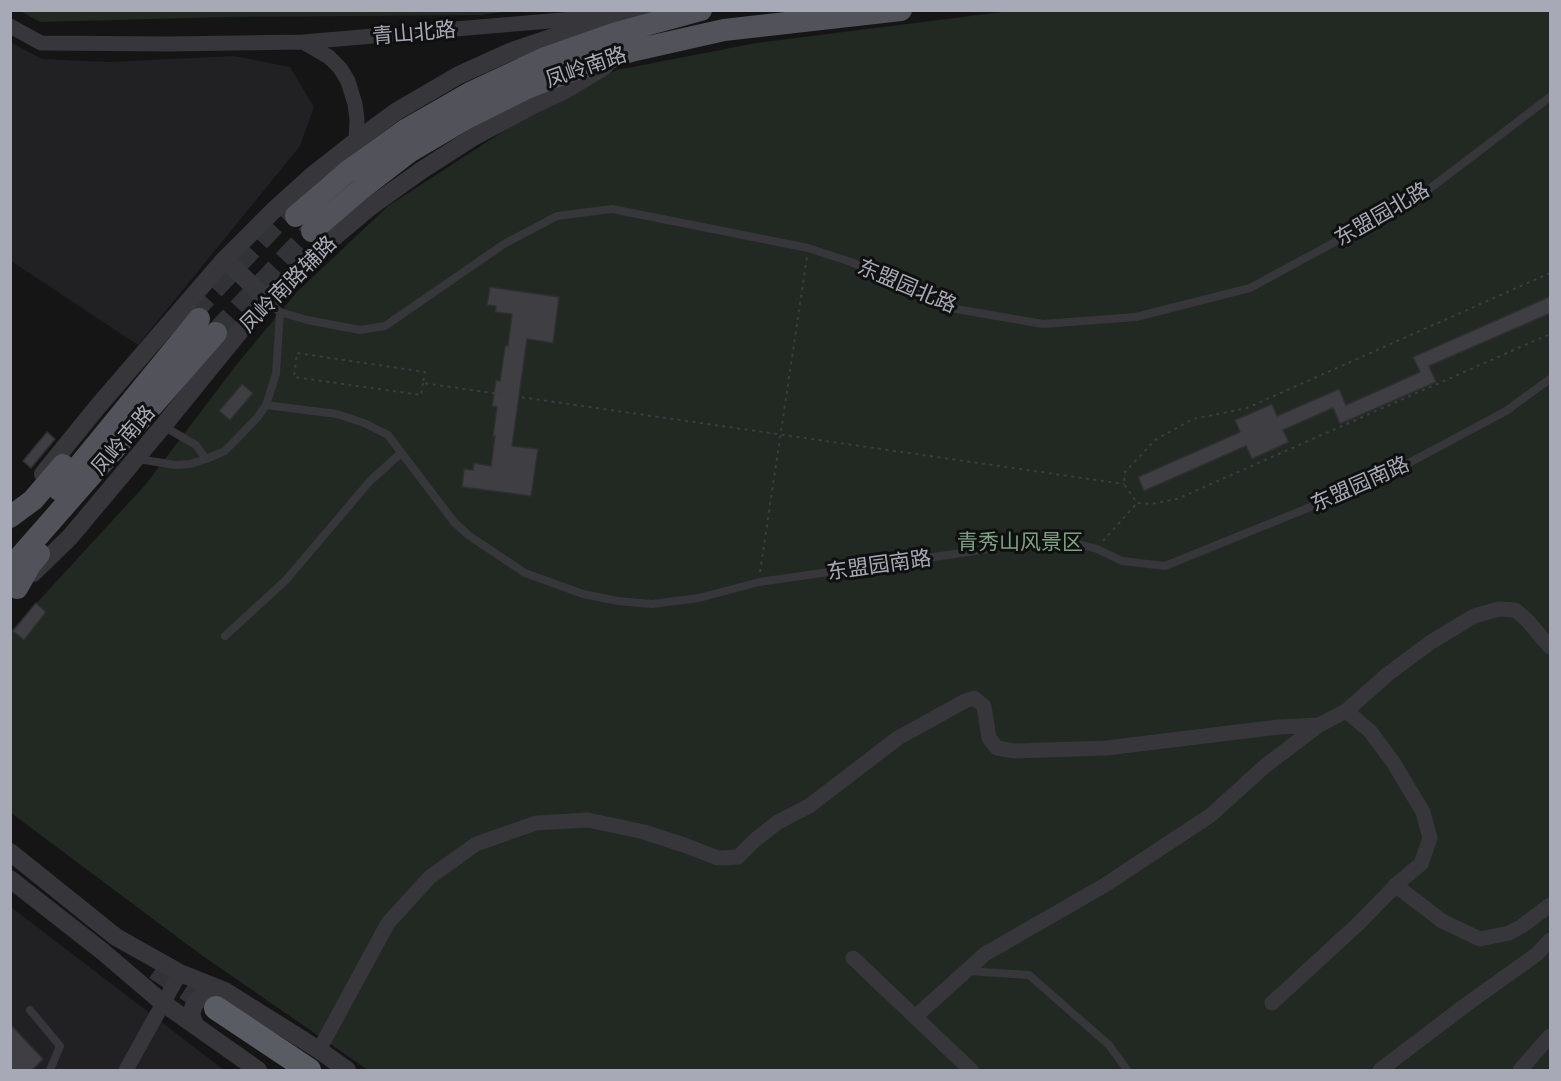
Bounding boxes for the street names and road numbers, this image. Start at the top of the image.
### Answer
street label: 青山北路 [371,17,457,49]
street label: 凤岭南路 [542,41,630,93]
street label: 东盟园北路 [1330,177,1434,251]
street label: 凤岭南路辅路 [235,231,341,337]
street label: 东盟园北路 [854,254,960,318]
street label: 凤岭南路 [86,400,160,480]
street label: 东盟园南路 [1307,451,1413,517]
street label: 东盟园南路 [825,545,933,585]

